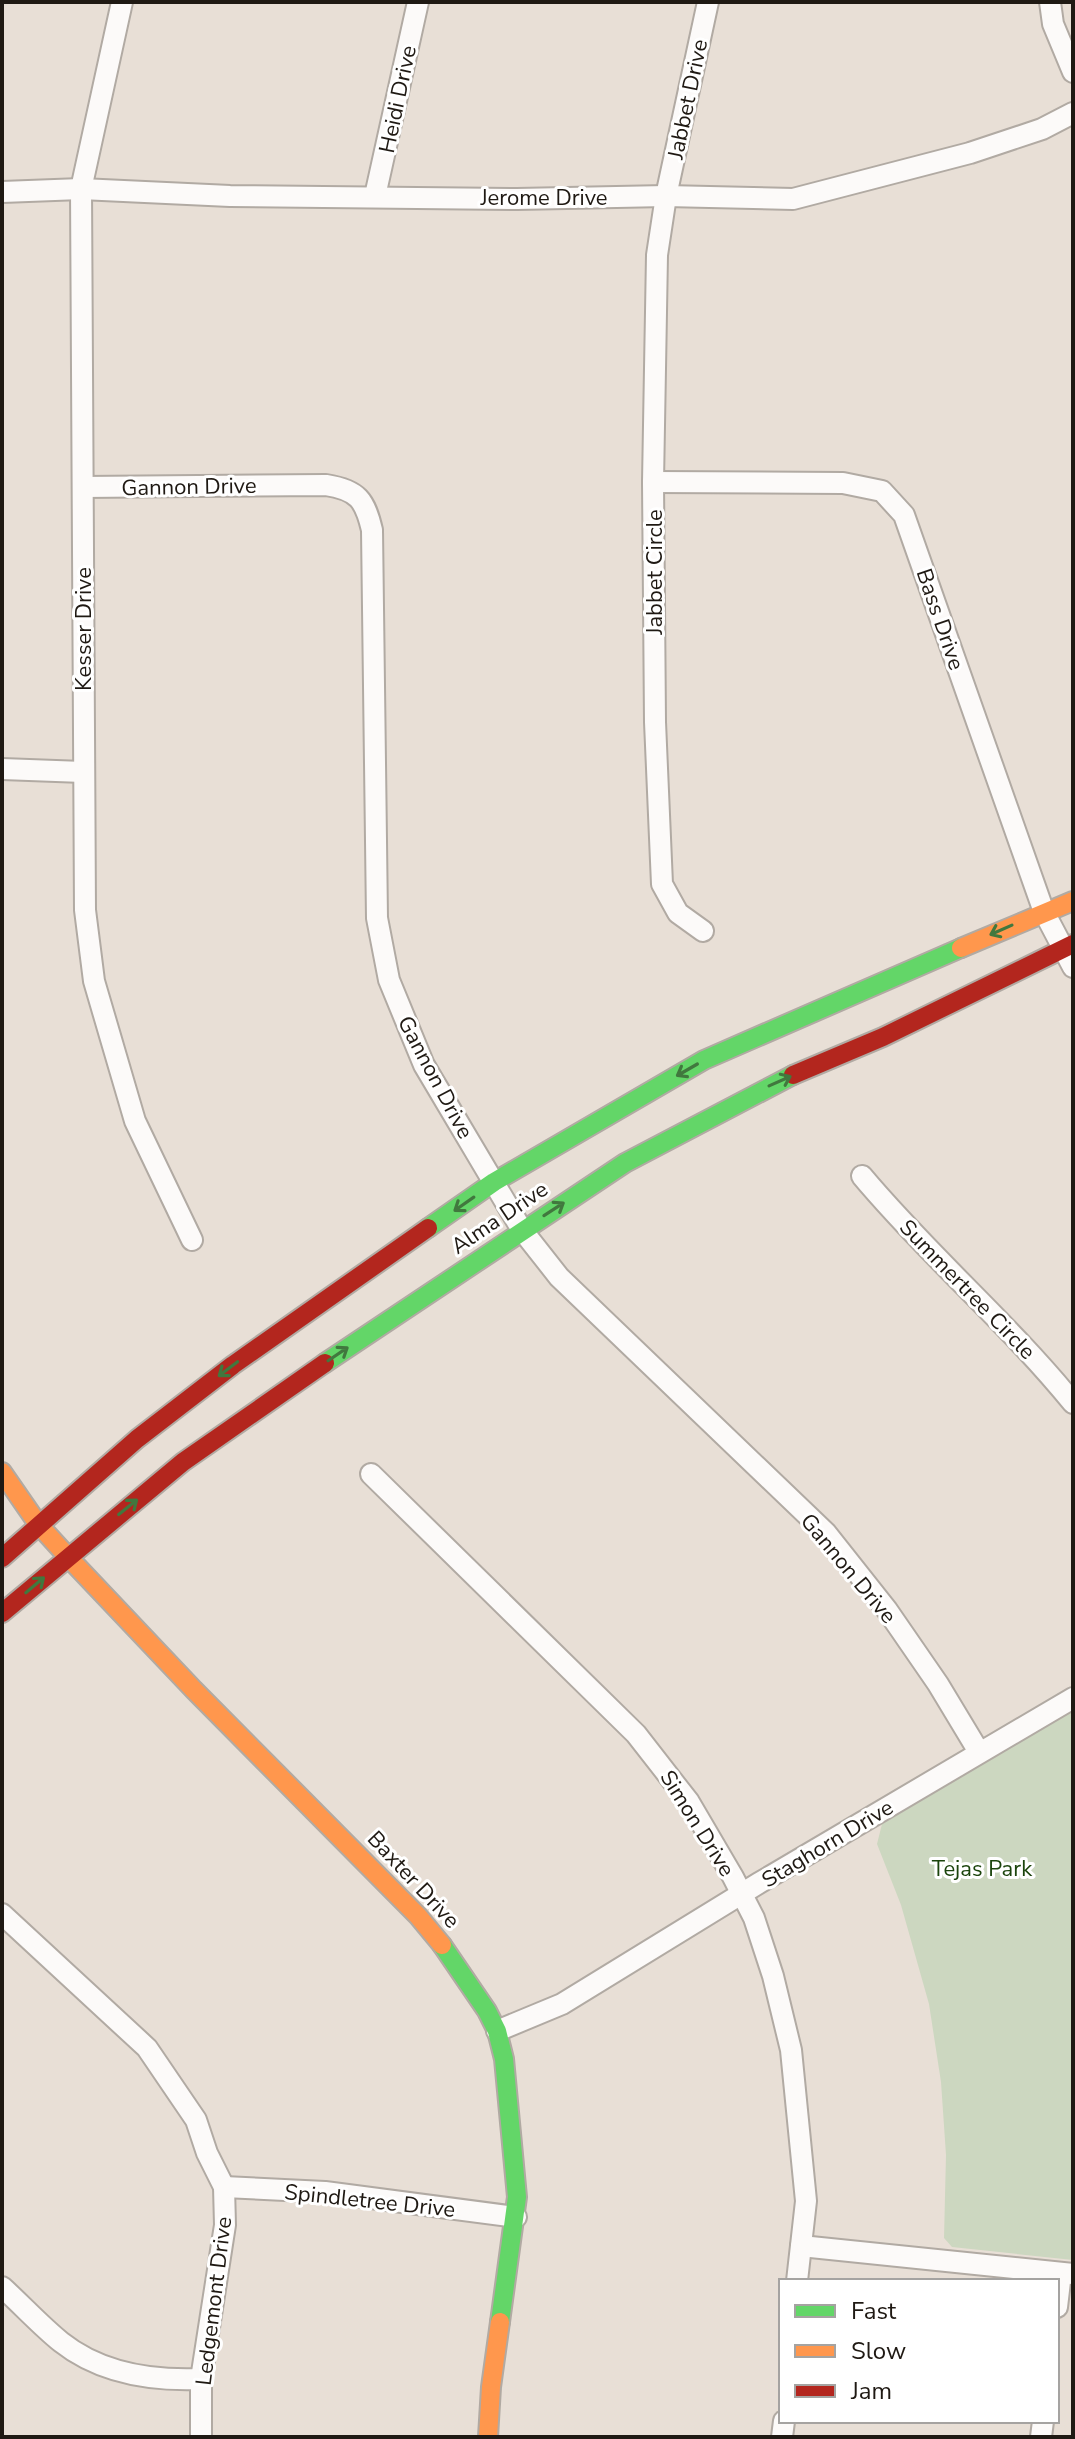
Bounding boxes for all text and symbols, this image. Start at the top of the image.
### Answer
street label: Jabbet Drive [660,37,715,163]
street label: Heidi Drive [372,43,424,156]
street label: Jerome Drive [479,183,608,213]
street label: Gannon Drive [121,471,257,503]
street label: Jabbet Circle [640,509,670,636]
street label: Bass Drive [909,565,971,674]
street label: Kesser Drive [69,567,99,691]
one-way arrow [989,924,1014,939]
street label: Gannon Drive [390,1011,480,1144]
one-way arrow [675,1063,699,1078]
one-way arrow [768,1073,792,1088]
street label: Alma Drive [445,1174,554,1261]
one-way arrow [453,1196,475,1212]
one-way arrow [542,1201,564,1217]
street label: Summertree Circle [893,1213,1042,1366]
one-way arrow [326,1346,348,1362]
one-way arrow [218,1361,239,1378]
one-way arrow [117,1498,138,1516]
street label: Gannon Drive [793,1507,903,1630]
one-way arrow [24,1576,45,1594]
street label: Simon Drive [653,1765,742,1882]
street label: Staghorn Drive [756,1793,899,1895]
street label: Baxter Drive [360,1824,466,1935]
park label: Tejas Park [932,1854,1033,1884]
street label: Spindletree Drive [283,2177,457,2225]
street label: Ledgemont Drive [189,2215,239,2387]
legend [779,2279,1059,2423]
text: Fast [851,2295,897,2327]
text: Slow [851,2335,906,2367]
text: Jam [850,2375,892,2407]

